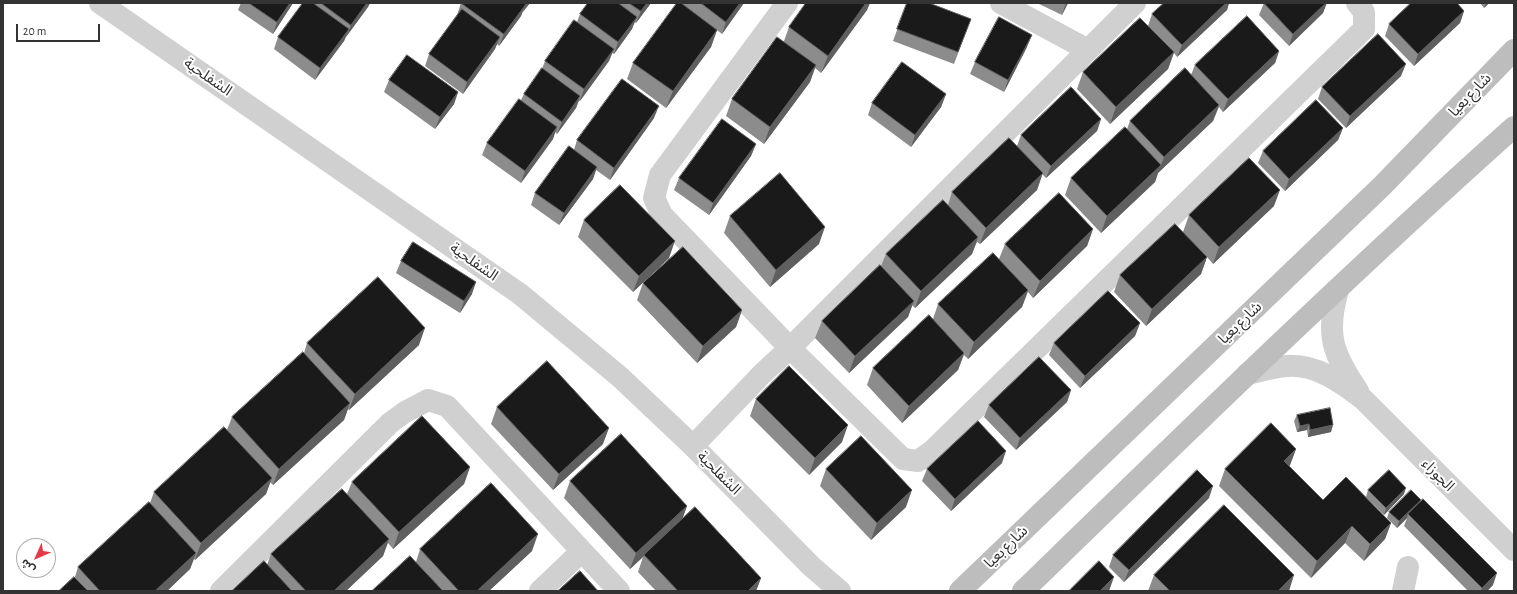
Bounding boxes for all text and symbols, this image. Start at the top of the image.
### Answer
scale bar [18,16,102,42]
text: 20 m [23,25,46,37]
street label: الشفلحية [180,54,236,100]
street label: شارع بعيا [1445,69,1495,121]
street label: الشفلحية [446,239,502,285]
street label: شارع بعيا [1214,298,1266,348]
street label: الشفلحية [693,447,745,499]
street label: الجوزاء [1418,455,1458,495]
street label: شارع بعيا [980,522,1032,572]
north arrow [16,538,56,578]
text: ش [19,557,37,575]

